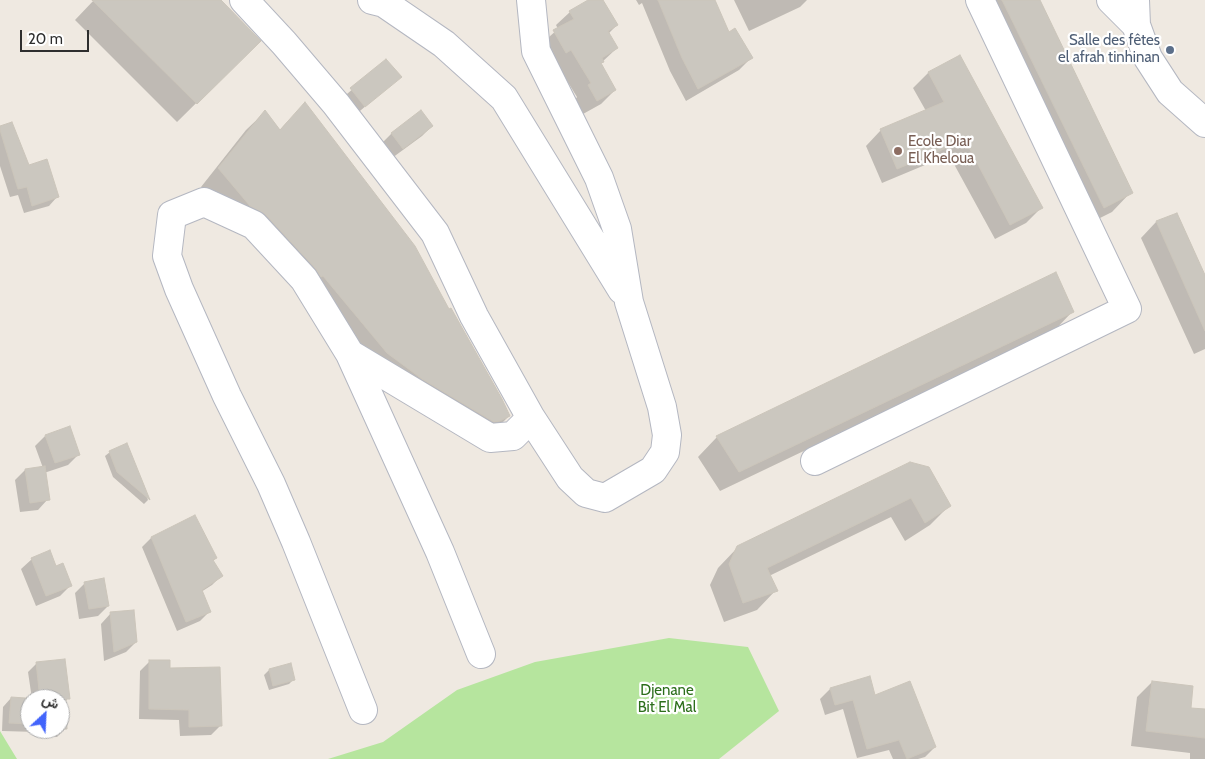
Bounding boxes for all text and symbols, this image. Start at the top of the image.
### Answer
scale bar [22,20,91,52]
text: 20 m [28,30,63,48]
place label: Salle des fêtes el afrah tinhinan [1058,32,1160,67]
marker: Salle des fêtes el afrah tinhinan [1164,44,1176,56]
place label: Ecole Diar El Kheloua [908,133,974,168]
marker: Ecole Diar El Kheloua [892,145,904,157]
park label: Djenane Bit El Mal [638,682,696,717]
north arrow [20,689,70,739]
text: ش [39,690,62,713]

